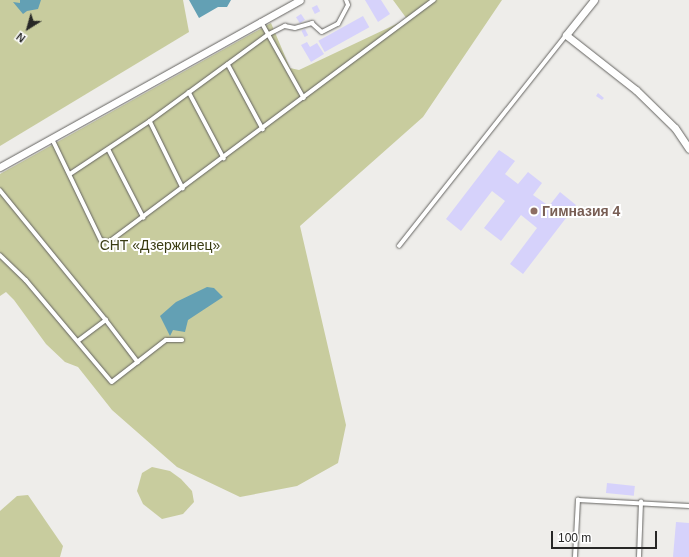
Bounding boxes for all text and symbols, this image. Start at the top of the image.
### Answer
north arrow [8,8,48,48]
text: N [14,30,28,45]
place label: Гимназия 4 [542,203,620,219]
marker: Гимназия 4 [529,206,539,216]
park label: СНТ «Дзержинец» [100,237,220,253]
scale bar [553,523,659,549]
text: 100 m [558,531,591,545]

